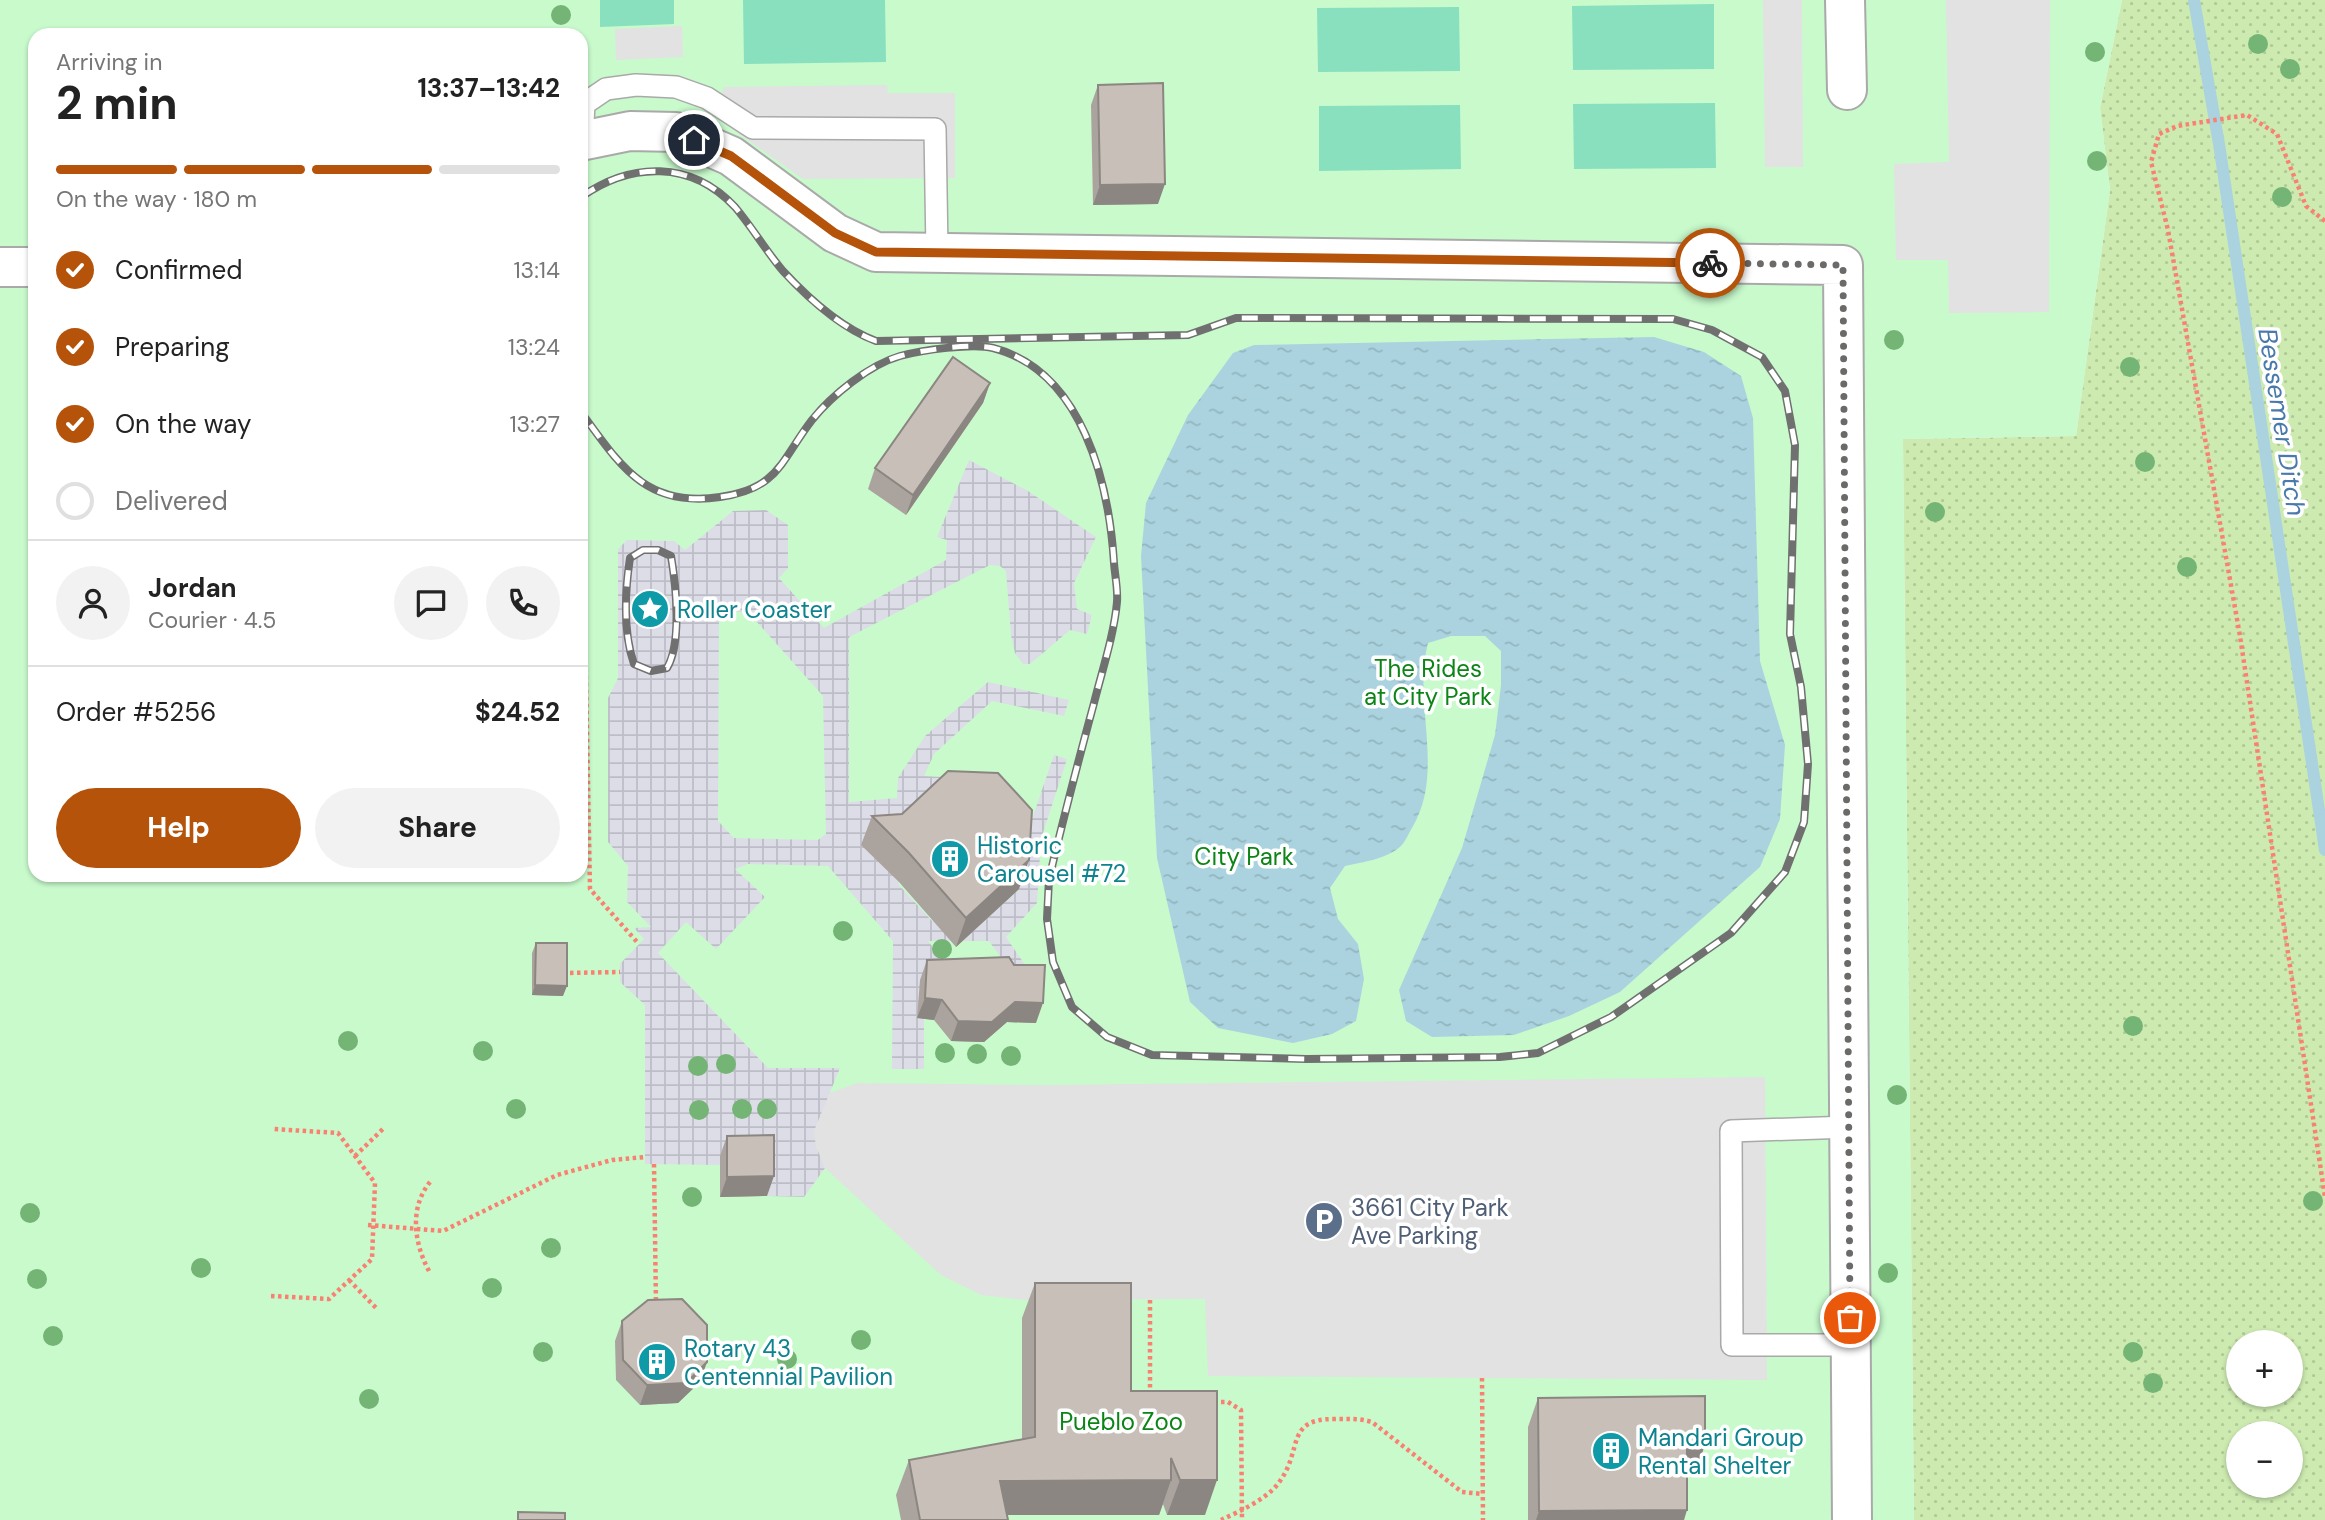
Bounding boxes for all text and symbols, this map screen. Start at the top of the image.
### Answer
text: Arriving in [56,47,162,77]
text: 13:37–13:42 [417,71,560,105]
text: 2 min [56,73,178,133]
pin [664,110,724,170]
icon: home [675,121,713,159]
text: On the way · 180 m [56,184,257,214]
courier [1675,228,1745,298]
icon: bike [1691,244,1729,282]
icon: check [56,251,94,289]
text: Confirmed [115,253,242,287]
text: 13:14 [513,255,560,285]
water label: Bessemer Ditch [2250,326,2314,518]
icon: check [56,328,94,366]
text: Preparing [115,330,230,364]
text: 13:24 [508,332,560,362]
icon: check [56,405,94,443]
text: On the way [115,407,251,441]
text: 13:27 [509,409,560,439]
text: Delivered [115,484,228,518]
button: person [56,566,130,640]
button: chat [394,566,468,640]
button: phone [486,566,560,640]
text: Jordan [148,571,237,605]
place icon: Roller Coaster [629,588,671,630]
place label: Roller Coaster [677,594,832,625]
text: Courier · 4.5 [148,605,276,635]
park label: The Rides at City Park [1364,653,1492,712]
text: Order #5256 [56,695,216,729]
text: $24.52 [475,695,560,729]
button: Help [56,788,301,868]
button: Share [315,788,560,868]
place label: Historic Carousel #72 [977,830,1126,889]
building icon: Historic Carousel #72 [929,838,971,880]
park label: City Park [1194,841,1294,872]
place label: 3661 City Park Ave Parking [1351,1192,1509,1251]
parking icon: 3661 City Park Ave Parking [1303,1200,1345,1242]
pin [1820,1288,1880,1348]
icon: bag [1831,1299,1869,1337]
map controls [2226,1330,2303,1498]
button: + [2226,1330,2303,1407]
place label: Rotary 43 Centennial Pavilion [684,1333,893,1392]
building icon: Rotary 43 Centennial Pavilion [636,1341,678,1383]
park label: Pueblo Zoo [1059,1406,1183,1437]
button: − [2226,1421,2303,1498]
place label: Mandari Group Rental Shelter [1638,1422,1804,1481]
building icon: Mandari Group Rental Shelter [1590,1430,1632,1472]

